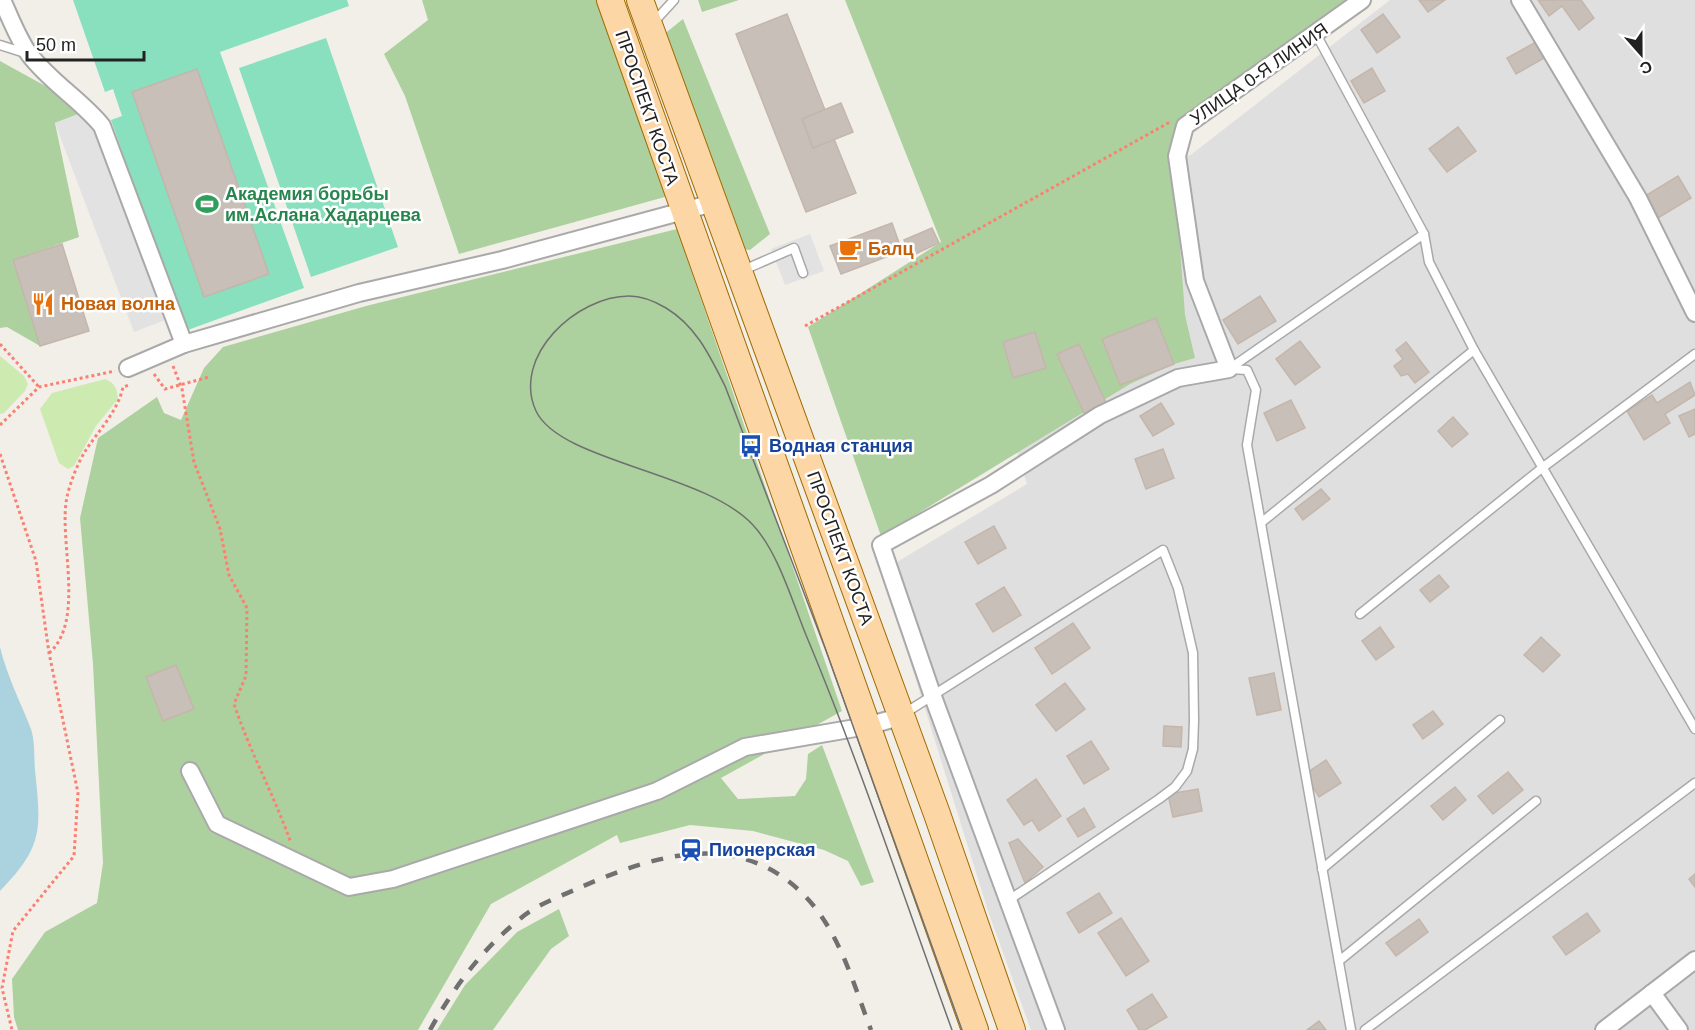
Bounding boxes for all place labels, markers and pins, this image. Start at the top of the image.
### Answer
place label: Академия борьбы им.Аслана Хадарцева [225,184,422,225]
sports icon: Академия борьбы им.Аслана Хадарцева [194,191,220,217]
cafe icon: Балц [837,236,863,262]
place label: Балц [868,239,913,259]
restaurant icon: Новая волна [30,291,56,317]
place label: Новая волна [61,294,176,314]
bus stop icon: Водная станция [738,433,764,459]
place label: Водная станция [769,436,913,456]
station icon: Пионерская [678,837,704,863]
place label: Пионерская [709,840,815,860]

